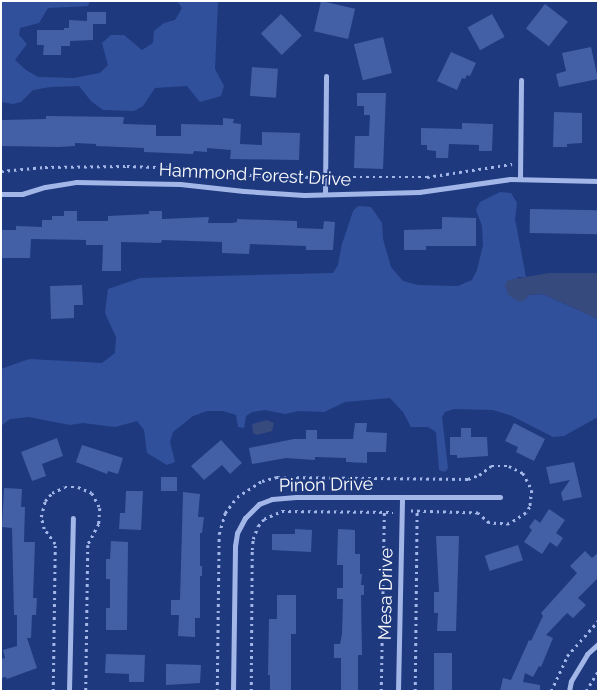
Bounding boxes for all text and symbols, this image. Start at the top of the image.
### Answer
street label: Hammond Forest Drive [158,159,352,191]
street label: Pinon Drive [279,473,373,497]
street label: Mesa Drive [374,548,398,640]

